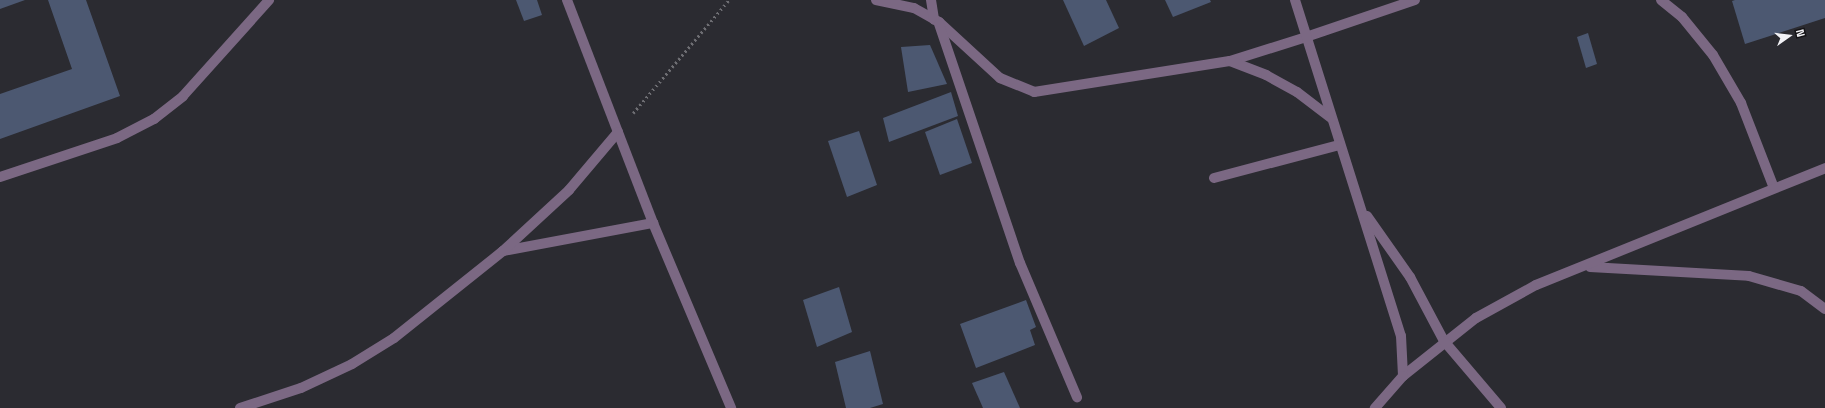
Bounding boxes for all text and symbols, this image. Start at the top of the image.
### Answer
north arrow [1769,16,1809,56]
text: N [1793,28,1808,38]

